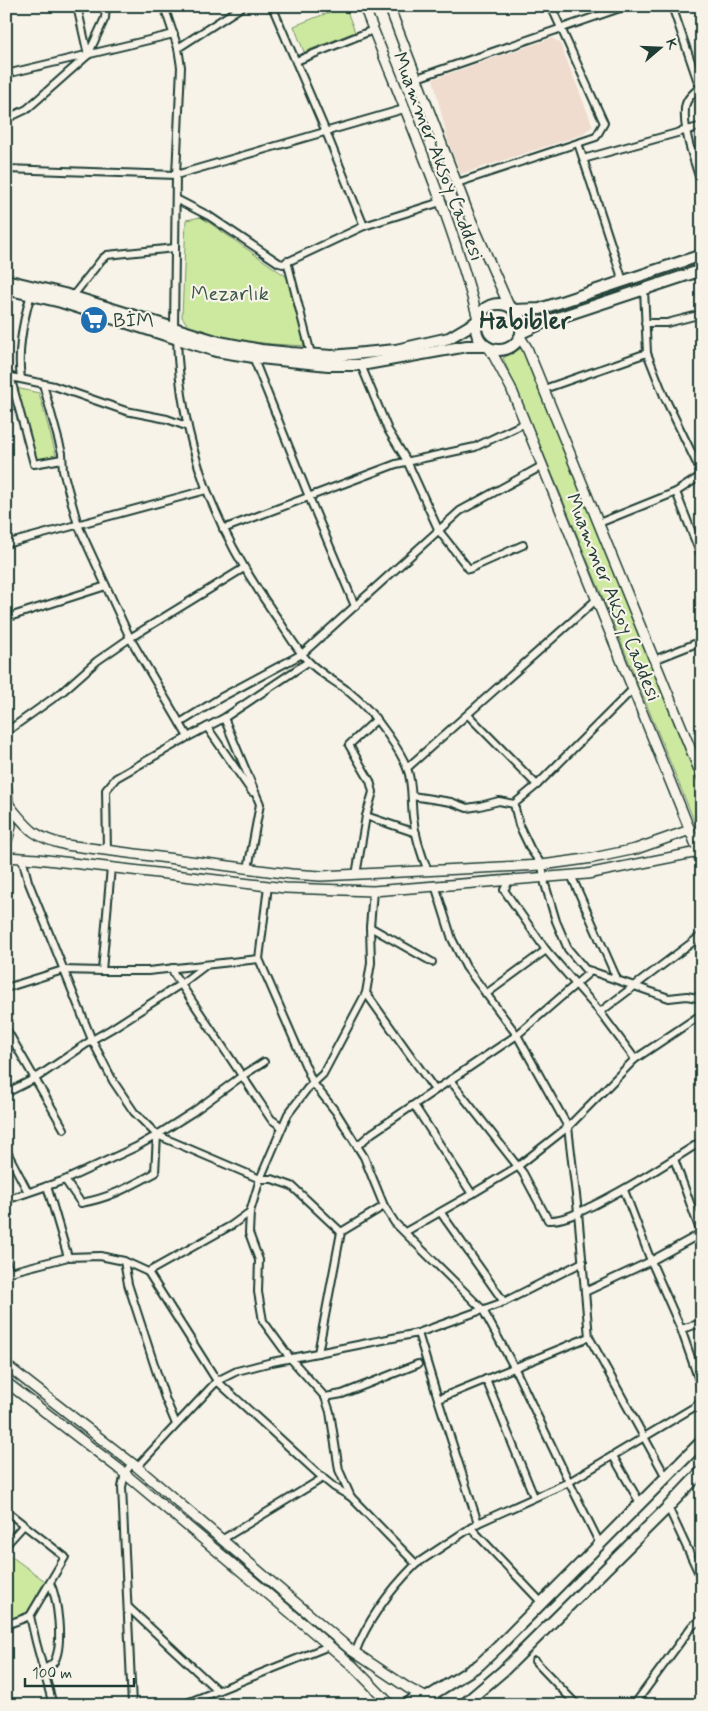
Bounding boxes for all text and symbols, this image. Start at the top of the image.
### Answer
north arrow [636,22,686,72]
text: K [661,36,682,53]
street label: Muammer Aksoy Caddesi [385,48,490,265]
park label: Mezarlık [191,281,269,308]
supermarket icon: BİM [79,305,109,335]
district label: Habibler [479,305,571,338]
place label: BİM [113,308,154,335]
street label: Muammer Aksoy Caddesi [559,490,667,705]
scale bar [25,1656,134,1688]
text: 100 m [32,1664,72,1684]

